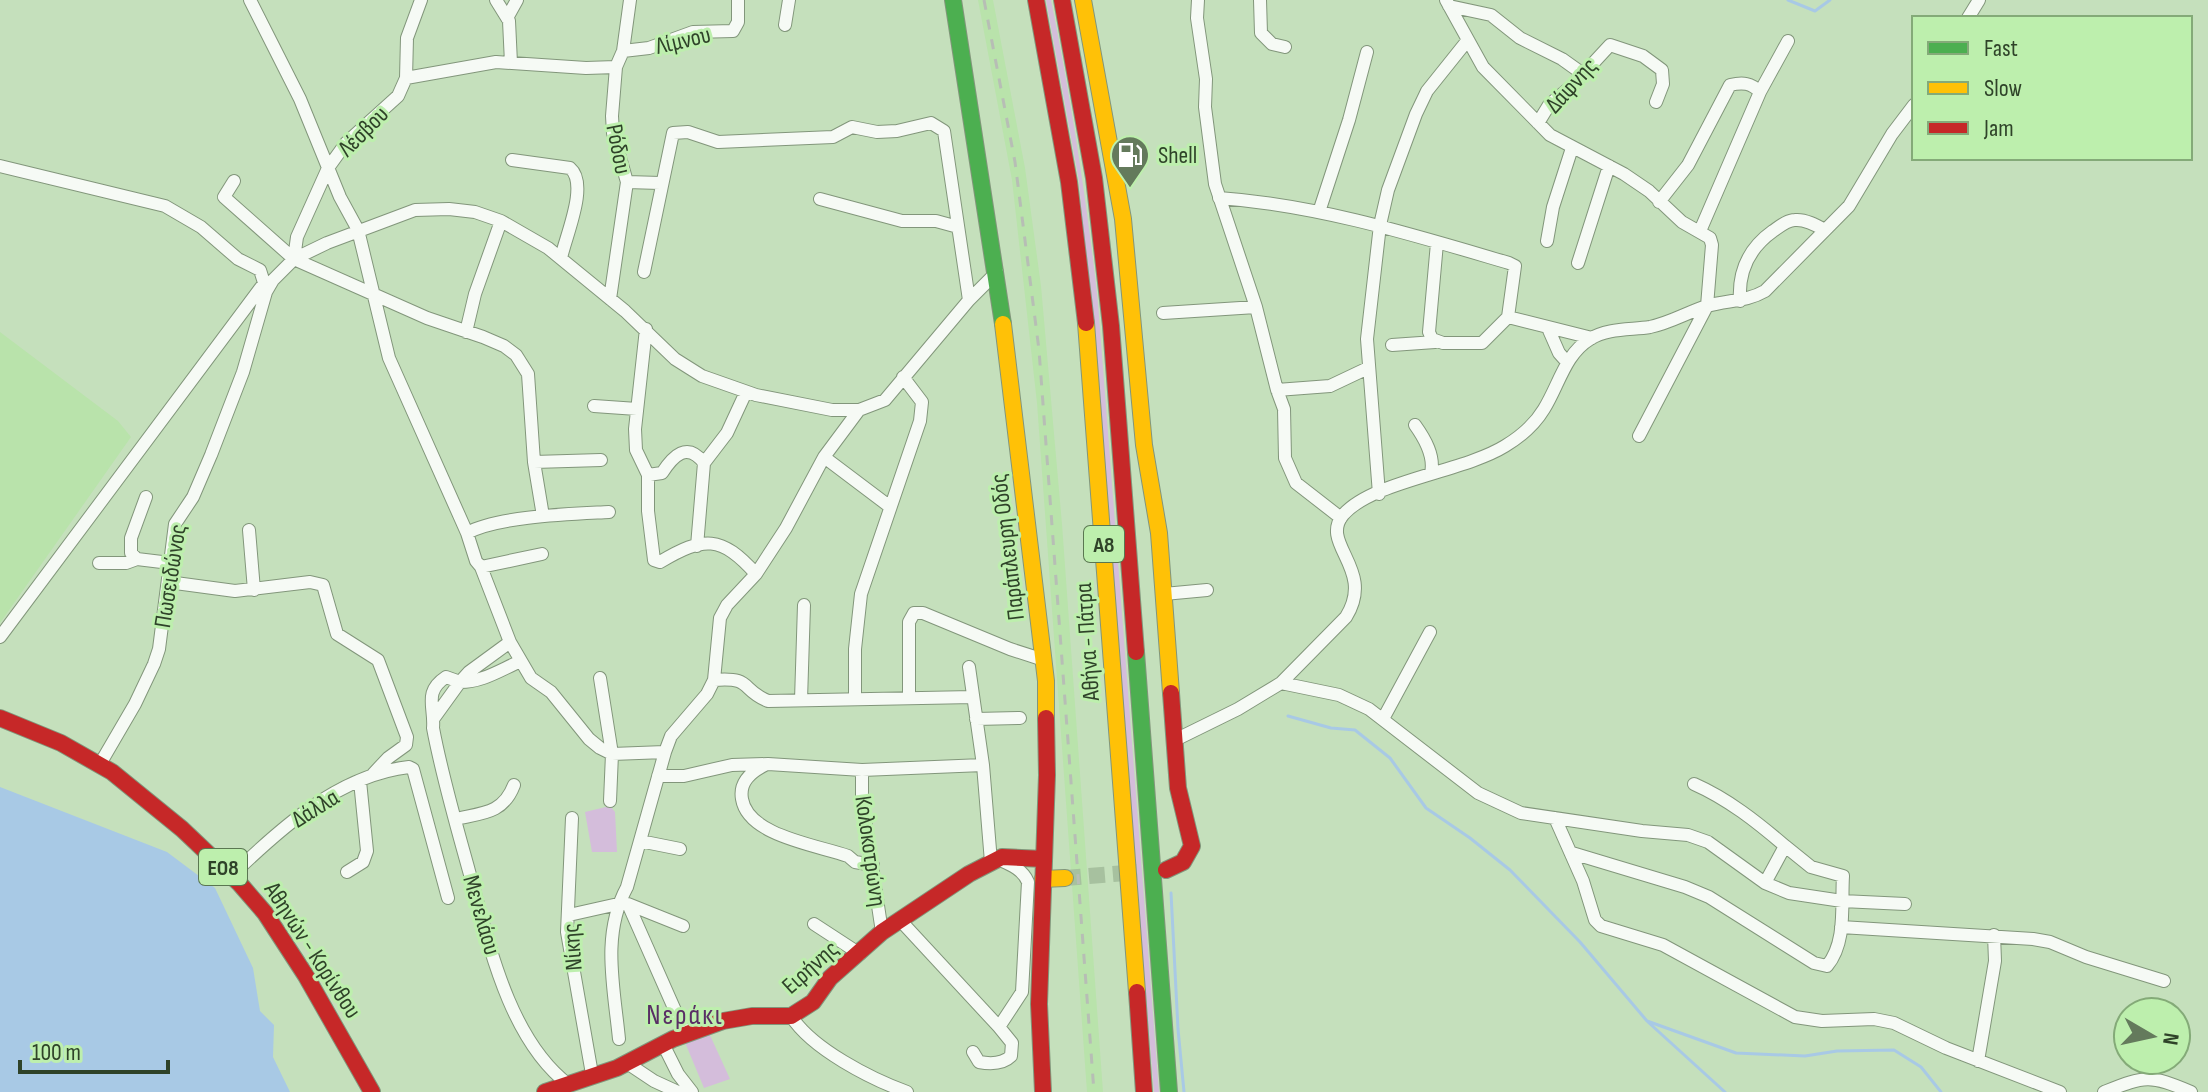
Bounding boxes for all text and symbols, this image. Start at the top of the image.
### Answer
legend [1912,16,2192,160]
street label: Λίμνου [652,20,714,61]
text: Fast [1984,34,2018,63]
street label: Δάφνης [1539,52,1604,119]
text: Slow [1984,74,2022,103]
street label: Λέσβου [331,100,395,163]
text: Jam [1983,114,2014,143]
street label: Ρόδου [599,122,638,176]
fuel station icon: Shell [1109,134,1151,189]
place label: Shell [1158,141,1197,170]
street label: Παράπλευρη Οδός [984,472,1031,622]
street label: Πωσειδώνος [148,522,193,630]
road number: Α8 [1084,526,1124,562]
street label: Αθήνα - Πάτρα [1069,582,1106,703]
street label: Δάλλα [286,783,344,834]
street label: Κολοκοτρώνη [848,794,893,908]
road number: ΕΟ8 [199,849,247,885]
street label: Μενελάου [456,872,507,958]
street label: Αθηνών - Κορίνθου [257,876,367,1024]
street label: Νίκης [556,922,589,972]
street label: Ειρήνης [776,934,845,1000]
north arrow [2112,996,2192,1076]
district label: Νεράκι [646,999,724,1032]
scale bar [20,1024,168,1074]
text: N [2156,1031,2185,1047]
text: 100 m [32,1038,81,1067]

